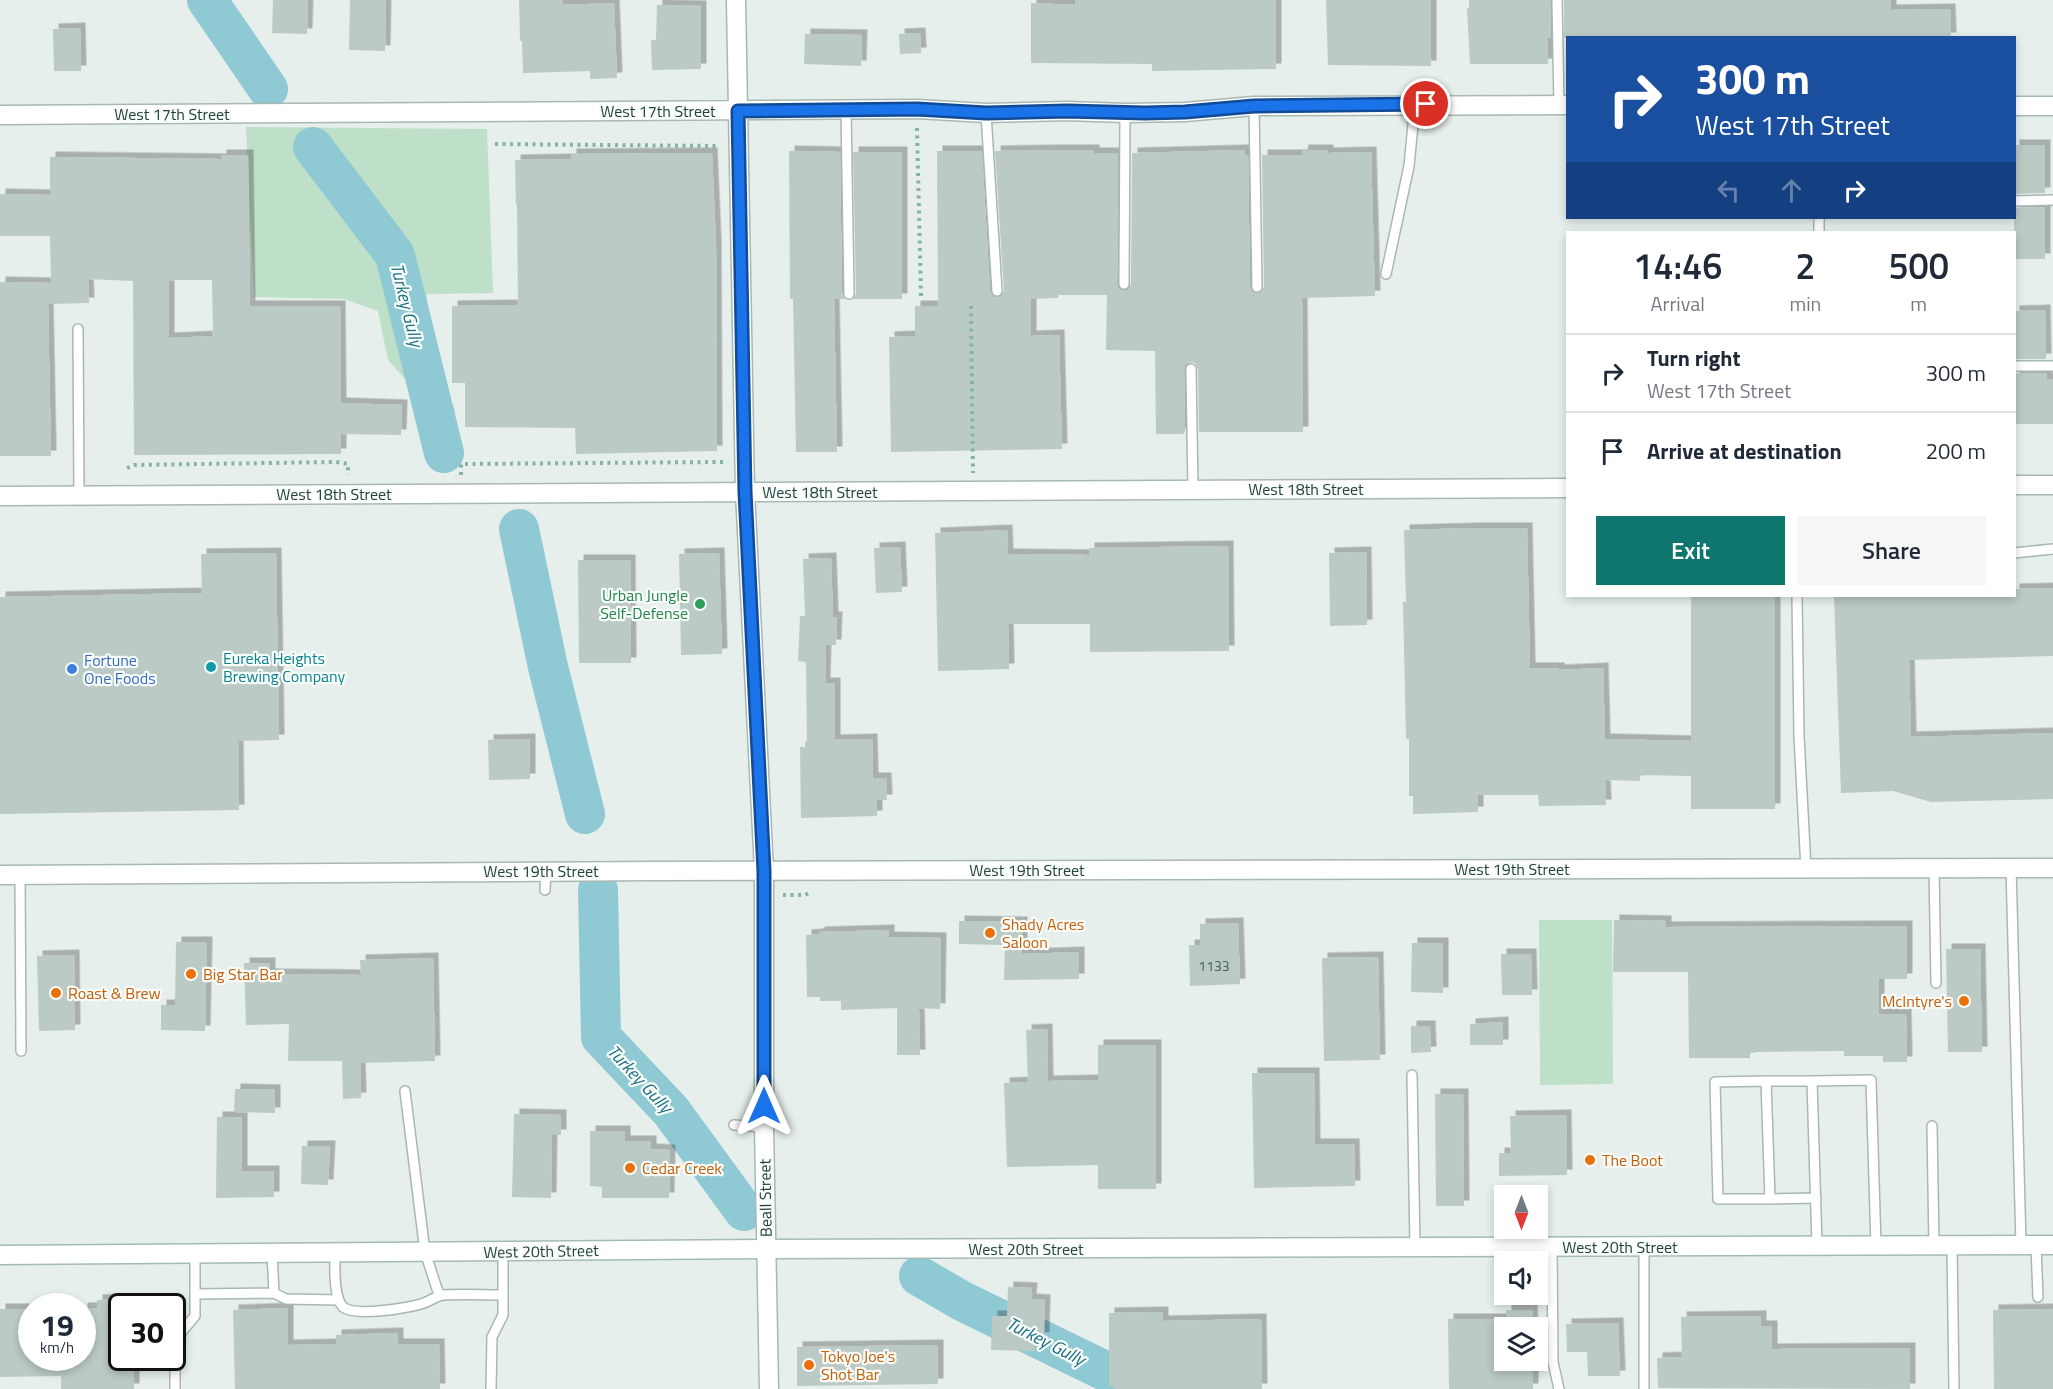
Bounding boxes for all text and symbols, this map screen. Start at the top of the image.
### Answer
text: 300 m [1695,46,1810,110]
icon: right [1596,60,1674,138]
pin [1400,78,1451,129]
icon: arrive [1409,87,1442,120]
street label: West 17th Street [600,99,716,123]
street label: West 17th Street [114,102,230,126]
text: West 17th Street [1695,104,1890,145]
icon: left [1712,174,1745,207]
icon: ahead [1775,174,1808,207]
icon: right [1838,174,1871,207]
text: 14:46 [1633,238,1722,293]
text: 2 [1795,238,1815,293]
text: 500 [1888,238,1949,293]
water label: Turkey Gully [384,260,431,351]
text: Arrival [1651,288,1705,319]
text: min [1789,288,1821,319]
text: m [1910,288,1927,319]
text: Turn right [1647,341,1741,375]
text: 300 m [1926,356,1986,390]
icon: right [1596,357,1629,390]
text: West 17th Street [1647,375,1791,406]
text: Arrive at destination [1647,434,1842,468]
text: 200 m [1926,434,1986,468]
icon: arrive [1596,435,1629,468]
street label: West 18th Street [1248,477,1364,501]
street label: West 18th Street [762,480,878,504]
street label: West 18th Street [276,482,392,506]
button: Exit [1596,516,1785,585]
button: Share [1797,516,1986,585]
place label: Urban Jungle Self-Defense [600,583,688,625]
marker: Urban Jungle Self-Defense [693,597,707,611]
place label: Eureka Heights Brewing Company [223,646,346,688]
place label: Fortune One Foods [84,648,156,690]
marker: Eureka Heights Brewing Company [204,660,218,674]
marker: Fortune One Foods [65,662,79,676]
street label: West 19th Street [1454,857,1570,881]
street label: West 19th Street [969,858,1085,882]
street label: West 19th Street [483,859,599,883]
place label: Shady Acres Saloon [1002,912,1084,954]
marker: Shady Acres Saloon [983,926,997,940]
house number: 1133 [1198,955,1230,976]
place label: Big Star Bar [203,962,283,986]
marker: Big Star Bar [184,967,198,981]
place label: Roast & Brew [68,981,161,1005]
marker: Roast & Brew [49,986,63,1000]
place label: McIntyre's [1882,989,1952,1013]
marker: McIntyre's [1957,994,1971,1008]
water label: Turkey Gully [601,1039,680,1121]
position arrow [732,1074,796,1138]
place label: The Boot [1602,1148,1663,1172]
marker: The Boot [1583,1153,1597,1167]
place label: Cedar Creek [642,1156,722,1180]
street label: Beall Street [752,1158,778,1237]
marker: Cedar Creek [623,1161,637,1175]
north arrow [1494,1185,1548,1239]
map controls [1494,1185,1548,1371]
street label: West 20th Street [1562,1235,1678,1259]
street label: West 20th Street [968,1237,1084,1261]
street label: West 20th Street [483,1238,599,1264]
button: sound [1494,1251,1548,1305]
speed limit sign: 30 [108,1293,186,1371]
text: 19 [40,1302,74,1348]
water label: Turkey Gully [1002,1310,1092,1373]
button: layers [1494,1317,1548,1371]
text: km/h [40,1336,74,1359]
place label: Tokyo Joe's Shot Bar [821,1344,895,1386]
marker: Tokyo Joe's Shot Bar [802,1358,816,1372]

